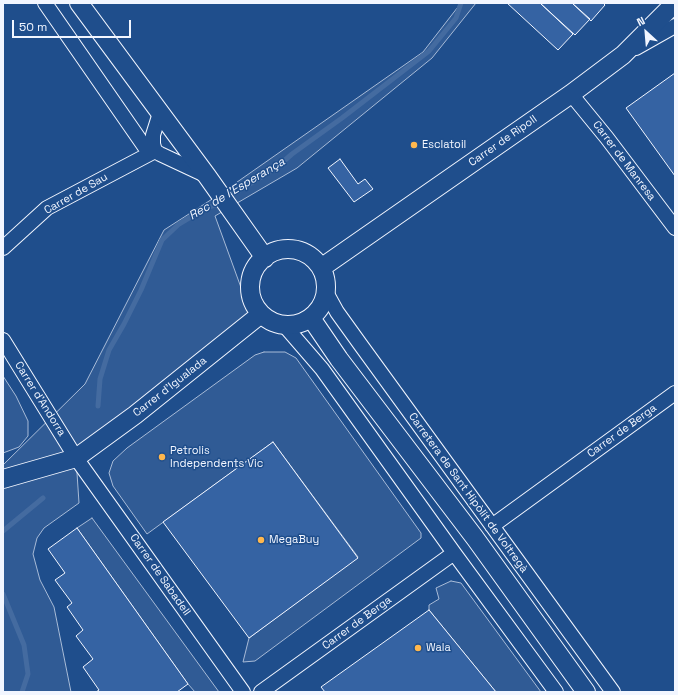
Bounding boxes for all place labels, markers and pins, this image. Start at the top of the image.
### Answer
place label: Esclatoil [422,138,466,152]
marker: Esclatoil [409,140,419,150]
place label: Petrolis Independents Vic [170,444,263,470]
marker: Petrolis Independents Vic [157,452,167,462]
place label: MegaBuy [269,533,319,547]
marker: MegaBuy [256,535,266,545]
place label: Wala [426,641,451,655]
marker: Wala [413,643,423,653]

